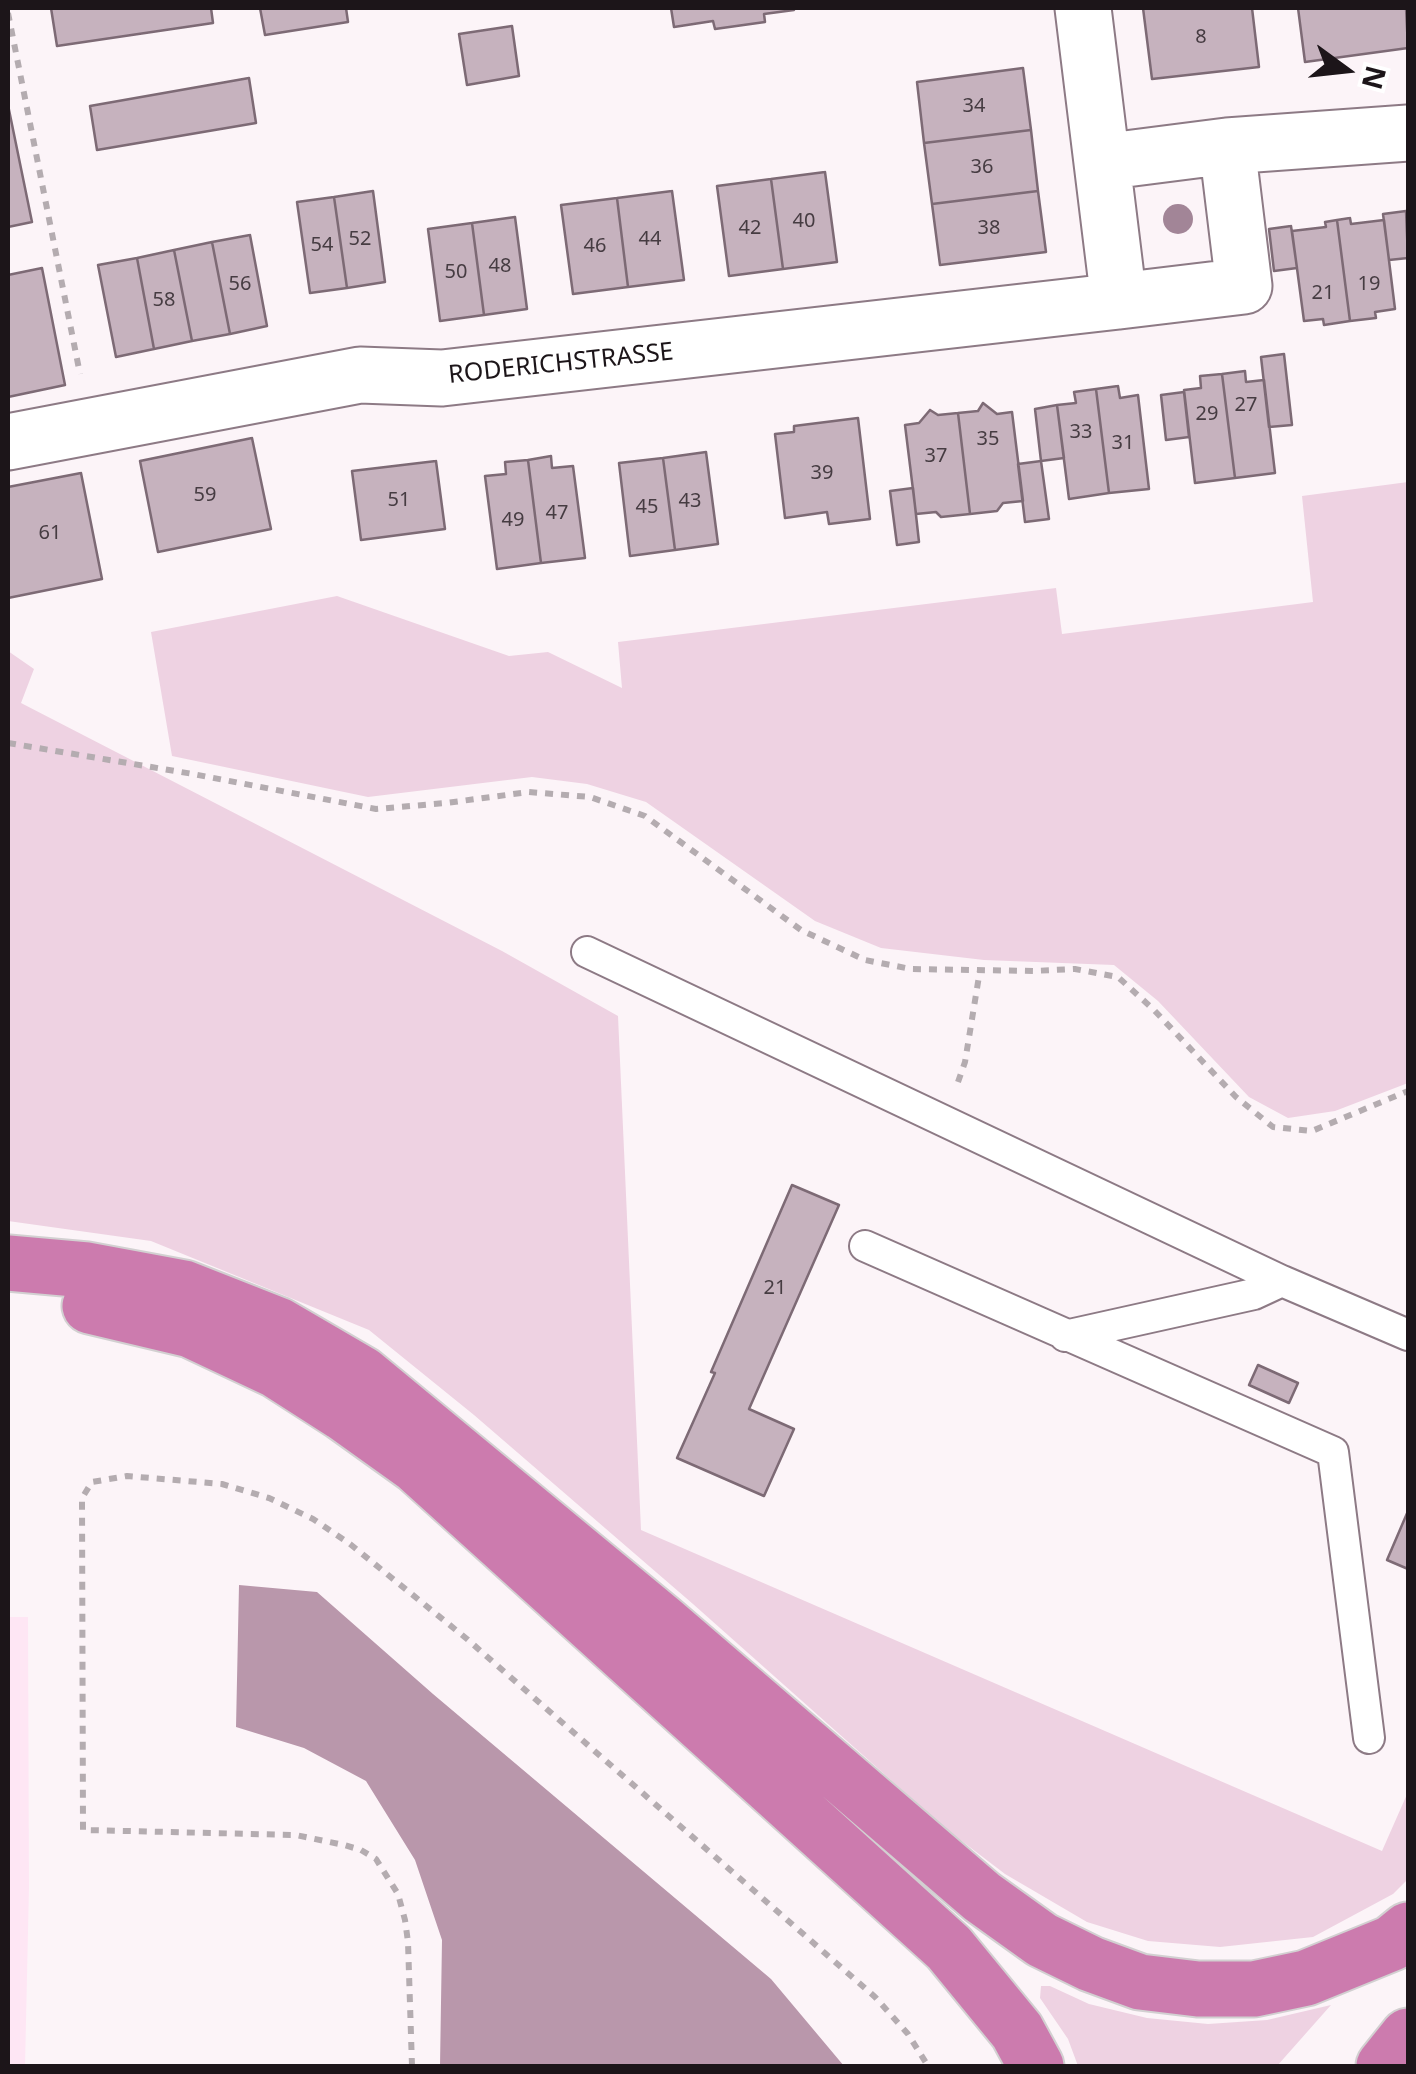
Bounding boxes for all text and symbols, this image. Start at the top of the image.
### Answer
north arrow [1296,20,1396,120]
house number: 8 [1195,25,1207,49]
text: N [1354,62,1396,94]
house number: 34 [963,94,985,118]
house number: 36 [971,155,993,179]
house number: 40 [793,209,815,233]
house number: 42 [739,216,761,240]
house number: 38 [978,216,1000,240]
house number: 52 [349,227,371,251]
house number: 44 [639,227,661,251]
house number: 54 [311,233,333,257]
house number: 46 [584,234,606,258]
house number: 48 [489,254,511,278]
house number: 50 [445,260,467,284]
house number: 56 [229,272,251,296]
house number: 19 [1358,272,1380,296]
house number: 21 [1312,281,1334,305]
house number: 58 [153,288,175,312]
street label: RODERICHSTRASSE [447,337,675,391]
house number: 27 [1235,393,1257,417]
house number: 29 [1196,402,1218,426]
house number: 33 [1070,420,1092,444]
house number: 35 [977,427,999,451]
house number: 31 [1112,431,1134,455]
house number: 37 [925,444,947,468]
house number: 39 [811,461,833,485]
house number: 59 [194,483,216,507]
house number: 51 [388,488,410,512]
house number: 43 [679,489,701,513]
house number: 45 [636,495,658,519]
house number: 47 [546,501,568,525]
house number: 49 [502,508,524,532]
house number: 61 [39,521,61,545]
house number: 21 [764,1276,786,1300]

